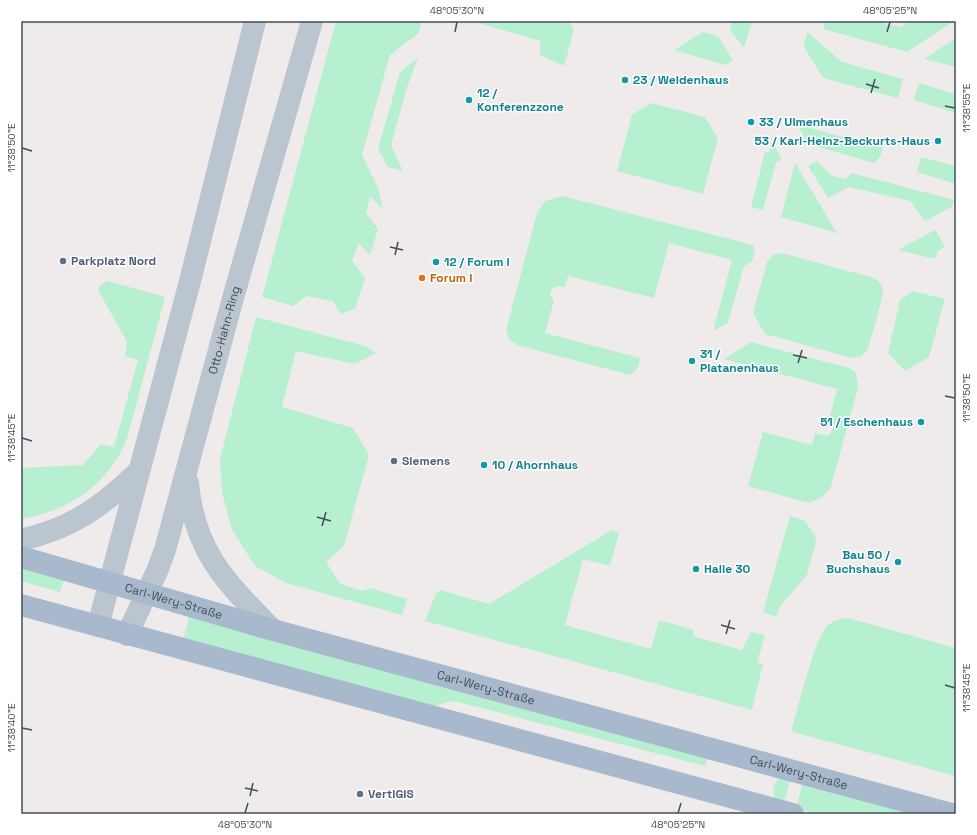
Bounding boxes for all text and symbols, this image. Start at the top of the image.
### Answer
text: 48°05'30"N [430,4,484,17]
text: 48°05'25"N [863,4,917,17]
place label: 23 / Weidenhaus [633,72,729,88]
marker: 23 / Weidenhaus [620,75,630,85]
text: 11°38'55"E [960,83,973,132]
place label: 12 / Konferenzzone [477,85,564,115]
marker: 12 / Konferenzzone [464,95,474,105]
place label: 33 / Ulmenhaus [759,114,848,130]
marker: 33 / Ulmenhaus [746,117,756,127]
text: 11°38'50"E [5,123,18,173]
place label: 53 / Karl-Heinz-Beckurts-Haus [755,133,930,149]
marker: 53 / Karl-Heinz-Beckurts-Haus [933,136,943,146]
place label: Parkplatz Nord [71,253,156,269]
place label: 12 / Forum I [444,254,510,270]
marker: Parkplatz Nord [58,256,68,266]
marker: 12 / Forum I [431,257,441,267]
place label: Forum I [430,270,472,286]
marker: Forum I [417,273,427,283]
street label: Otto-Hahn-Ring [205,284,244,376]
place label: 31 / Platanenhaus [700,346,779,376]
marker: 31 / Platanenhaus [687,356,697,366]
text: 11°38'50"E [960,373,973,423]
text: 11°38'45"E [5,413,18,462]
place label: 51 / Eschenhaus [820,414,913,430]
marker: 51 / Eschenhaus [916,417,926,427]
place label: Siemens [402,453,450,469]
marker: Siemens [389,456,399,466]
place label: 10 / Ahornhaus [492,457,578,473]
marker: 10 / Ahornhaus [479,460,489,470]
place label: Bau 50 / Buchshaus [826,547,890,577]
marker: Bau 50 / Buchshaus [893,557,903,567]
place label: Halle 30 [704,561,750,577]
marker: Halle 30 [691,564,701,574]
street label: Carl-Wery-Straße [123,580,224,623]
text: 11°38'45"E [960,663,973,712]
street label: Carl-Wery-Straße [435,667,537,709]
text: 11°38'40"E [5,703,18,753]
street label: Carl-Wery-Straße [748,752,849,793]
place label: VertiGIS [368,786,414,802]
marker: VertiGIS [355,789,365,799]
text: 48°05'30"N [218,818,272,831]
text: 48°05'25"N [651,818,705,831]

